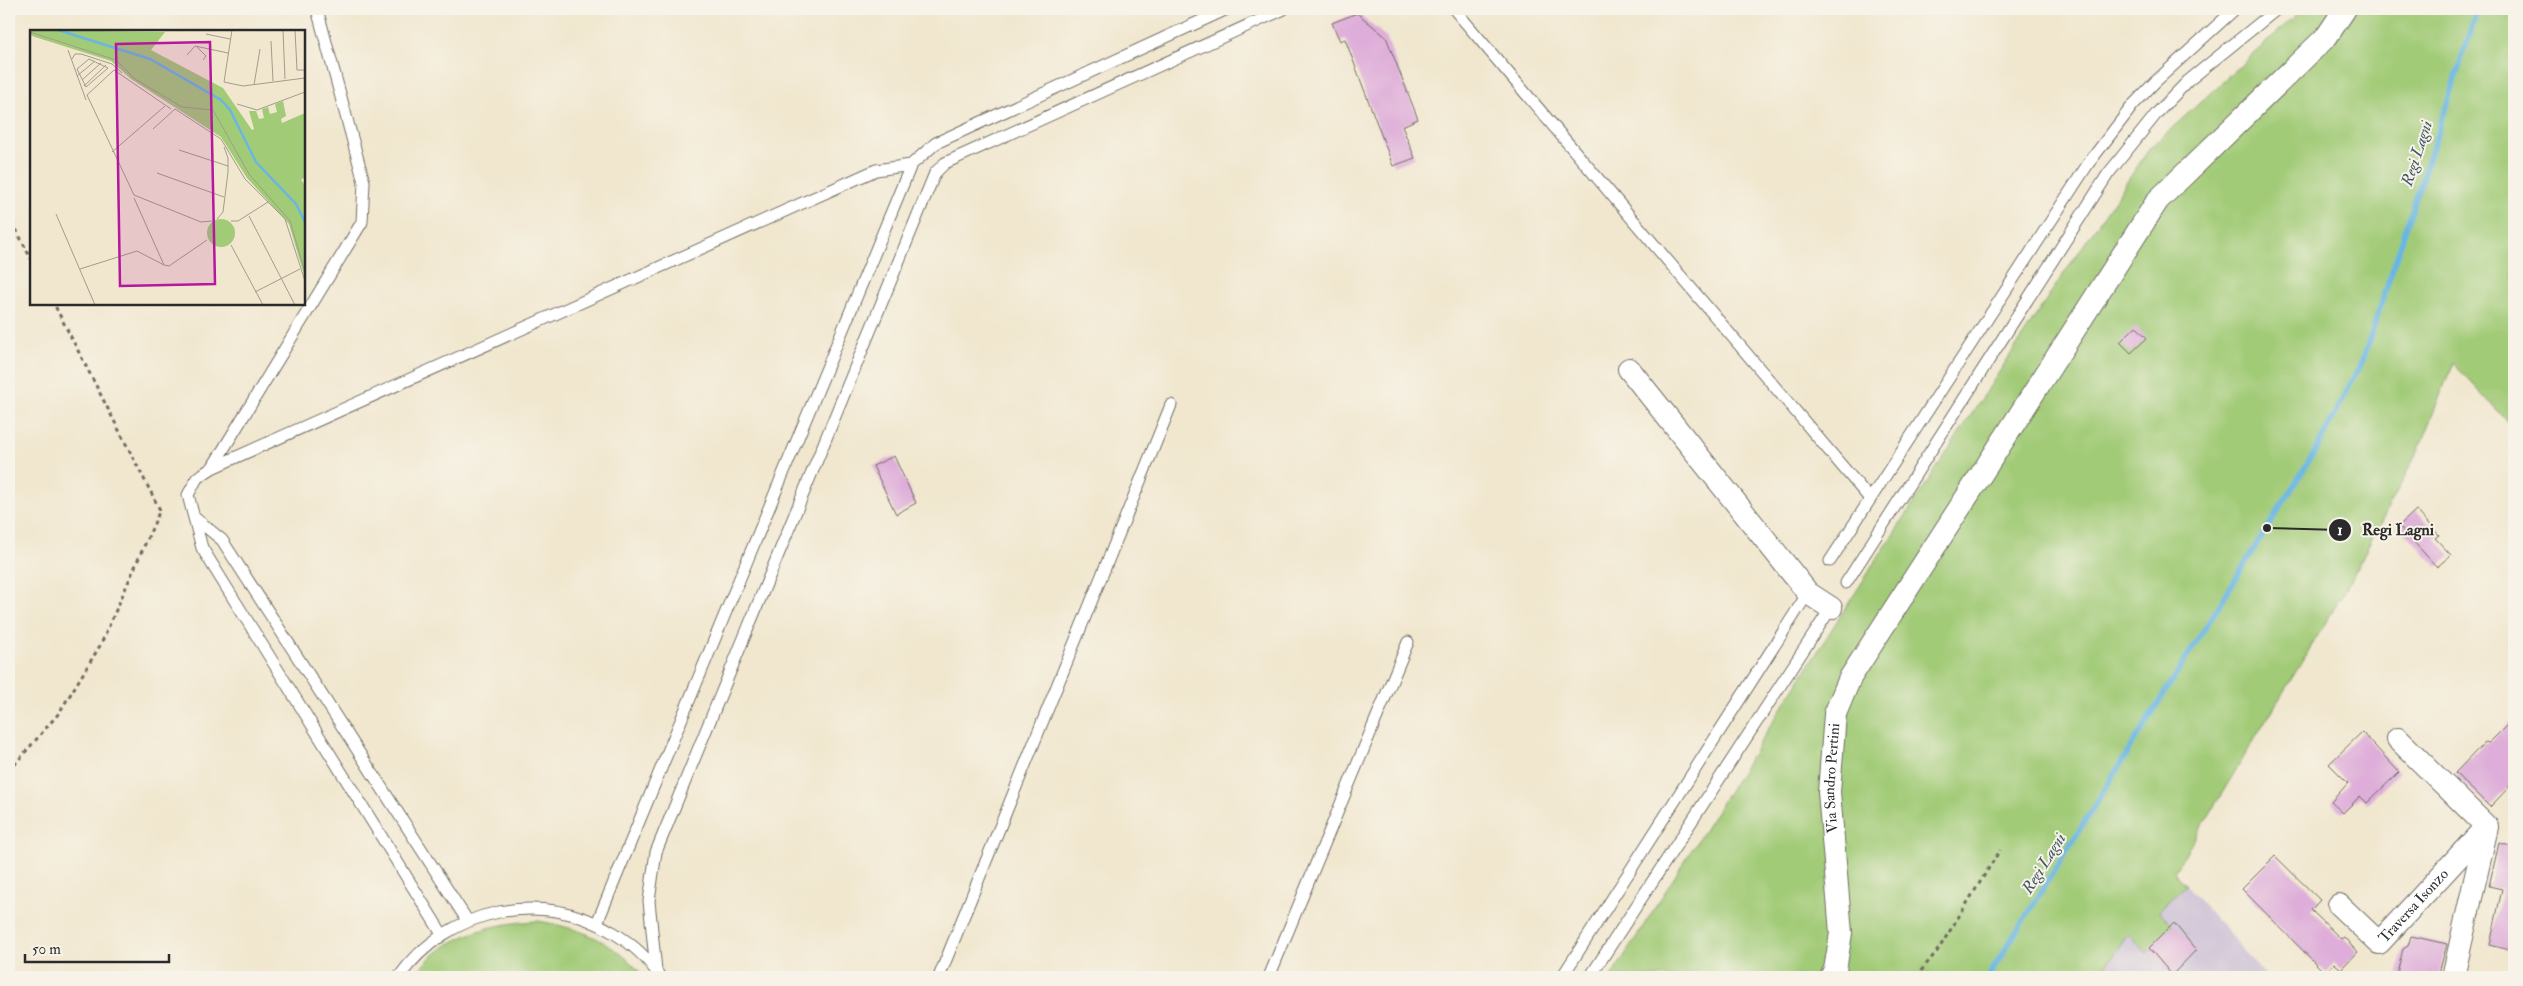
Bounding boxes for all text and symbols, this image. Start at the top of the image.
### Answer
inset map [30,30,305,305]
water label: Regi Lagni [2397,118,2437,189]
callout: Regi Lagni [2327,514,2444,545]
text: Regi Lagni [2362,520,2435,541]
text: 1 [2337,521,2343,540]
street label: Via Sandro Pertini [1820,722,1844,834]
water label: Regi Lagni [2017,829,2071,898]
street label: Traversa Isonzo [2375,865,2453,947]
scale bar [25,931,169,963]
text: 50 m [32,940,61,959]

